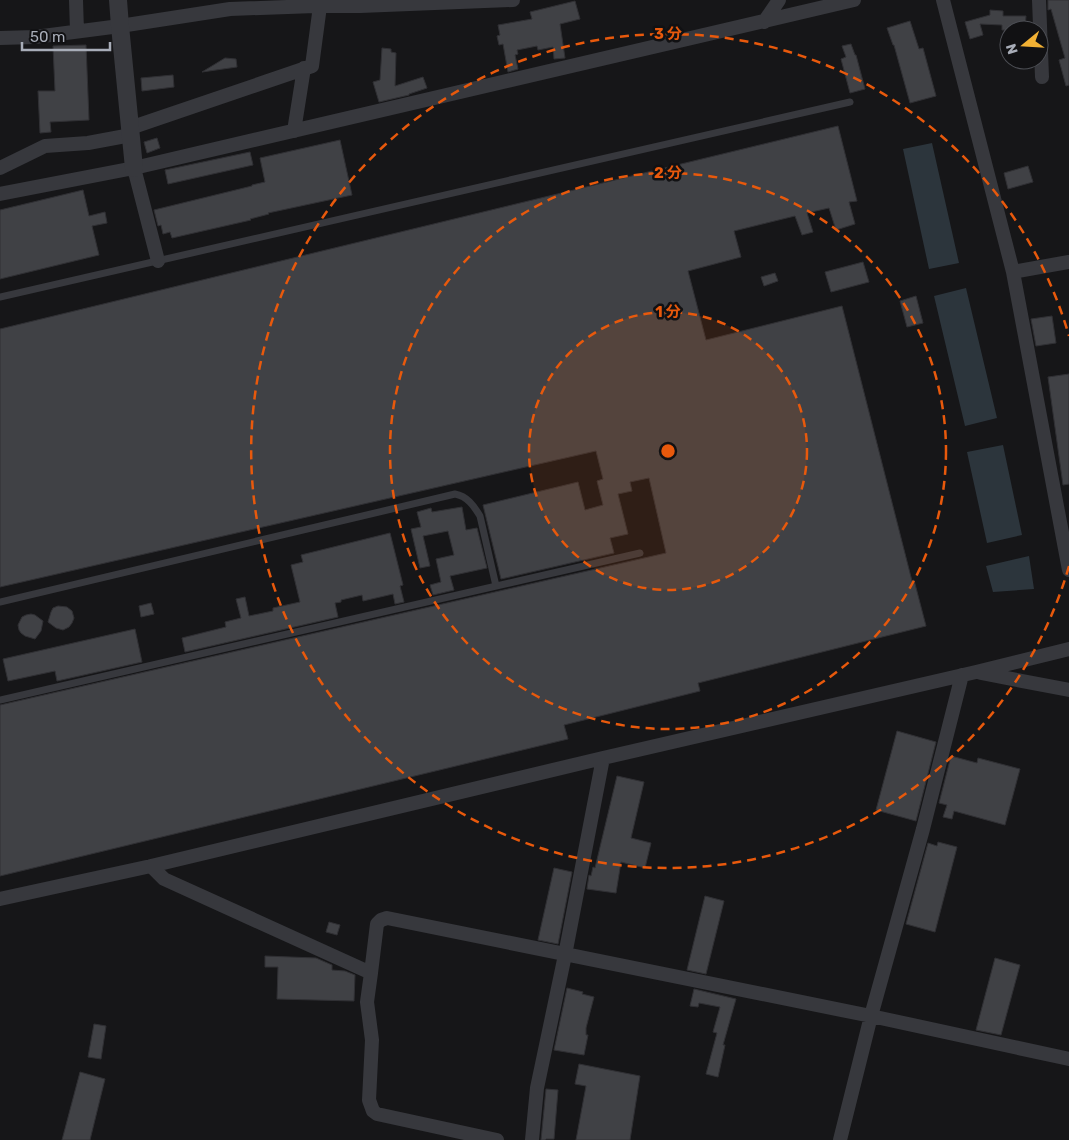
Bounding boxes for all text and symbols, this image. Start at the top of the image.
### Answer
scale bar [22,20,110,52]
north arrow [999,20,1049,70]
text: 3 分 [654,25,682,43]
text: 50 m [30,28,65,46]
text: N [1002,41,1022,56]
text: 2 分 [654,164,682,182]
text: 1 分 [655,303,681,321]
centre of rings [659,442,677,460]

